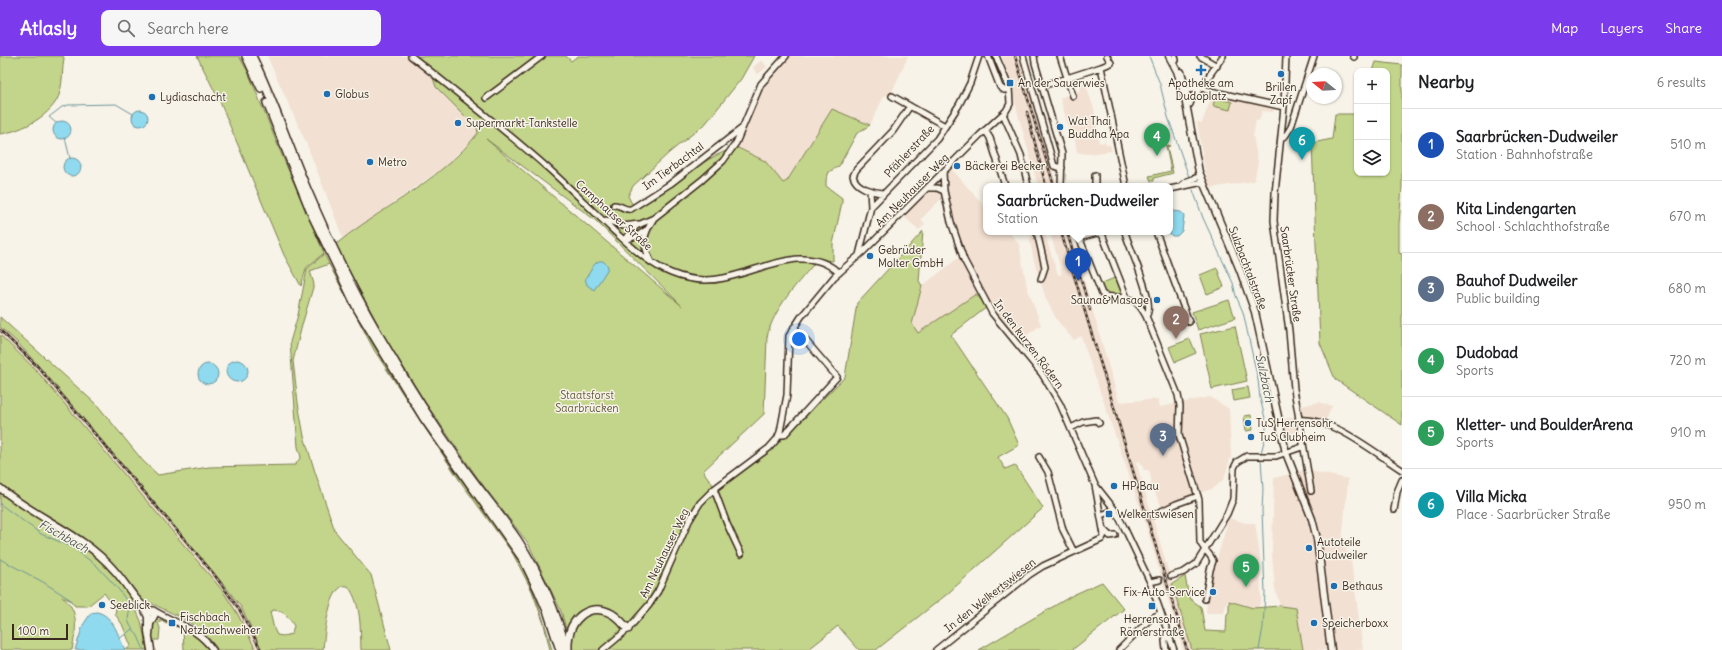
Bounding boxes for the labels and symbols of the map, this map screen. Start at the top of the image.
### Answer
marker: Apotheke am Dudoplatz [1196,65,1206,75]
north arrow [1306,68,1342,104]
marker: Brillen Zapf [1276,69,1286,79]
place label: An der Sauerwies [1018,76,1105,90]
place label: Apotheke am Dudoplatz [1168,76,1234,103]
marker: An der Sauerwies [1005,78,1015,88]
place label: Brillen Zapf [1265,80,1297,107]
place label: Globus [335,87,369,101]
marker: Globus [322,89,332,99]
place label: Lydiaschacht [160,90,226,104]
marker: Lydiaschacht [147,92,157,102]
place label: Wat Thai Buddha Apa [1068,114,1129,141]
place label: Supermarkt-Tankstelle [466,116,578,130]
marker: Supermarkt-Tankstelle [453,118,463,128]
street label: Pfählerstraße [881,122,937,180]
marker: Wat Thai Buddha Apa [1055,122,1065,132]
pin: 4 [1144,123,1170,156]
pin: 6 [1289,127,1315,160]
street label: Im Tierbachtal [640,139,706,193]
street label: Am Neuhauser Weg [872,150,952,230]
place label: Metro [378,155,407,169]
marker: Metro [365,157,375,167]
place label: Bäckerei Becker [965,159,1046,173]
marker: Bäckerei Becker [952,161,962,171]
street label: Camphauser Straße [573,177,655,253]
street label: Sulzbachtalstraße [1226,224,1270,312]
street label: Saarbrücker Straße [1277,225,1305,323]
place label: Gebrüder Molter GmbH [878,243,944,270]
pin: 1 [1065,248,1091,281]
marker: Gebrüder Molter GmbH [865,251,875,261]
place label: Sauna&Masage [1071,293,1149,307]
marker: Sauna&Masage [1152,295,1162,305]
street label: In den kurzen Rödern [991,297,1067,391]
pin: 2 [1163,306,1189,339]
your location [789,329,809,349]
water label: Sulzbach [1253,353,1278,404]
park label: Staatsforst Saarbrücken [555,388,619,415]
place label: TuS Herrensohr [1256,416,1333,430]
marker: TuS Herrensohr [1243,418,1253,428]
pin: 3 [1150,423,1176,456]
place label: TuS Clubheim [1259,430,1326,444]
marker: TuS Clubheim [1246,432,1256,442]
place label: HP Bau [1122,479,1160,493]
marker: HP Bau [1109,481,1119,491]
street label: Am Neuhauser Weg [636,506,692,600]
place label: Welkertswiesen [1117,507,1194,521]
marker: Welkertswiesen [1104,509,1114,519]
water label: Fischbach [37,516,92,556]
place label: Autoteile Dudweiler [1317,535,1368,562]
marker: Autoteile Dudweiler [1304,543,1314,553]
pin: 5 [1233,554,1259,587]
street label: In den Welkertswiesen [942,555,1038,635]
place label: Bethaus [1342,579,1383,593]
marker: Bethaus [1329,581,1339,591]
place label: Fix-Auto-Service [1123,585,1205,599]
marker: Fix-Auto-Service [1208,587,1218,597]
place label: Seeblick [110,598,151,612]
marker: Seeblick [97,600,107,610]
marker: Herrensohr Römerstraße [1147,601,1157,611]
place label: Fischbach Netzbachweiher [180,610,261,637]
place label: Herrensohr Römerstraße [1120,612,1184,639]
place label: Speicherboxx [1322,616,1389,630]
marker: Fischbach Netzbachweiher [167,618,177,628]
marker: Speicherboxx [1309,618,1319,628]
scale bar [12,622,68,641]

